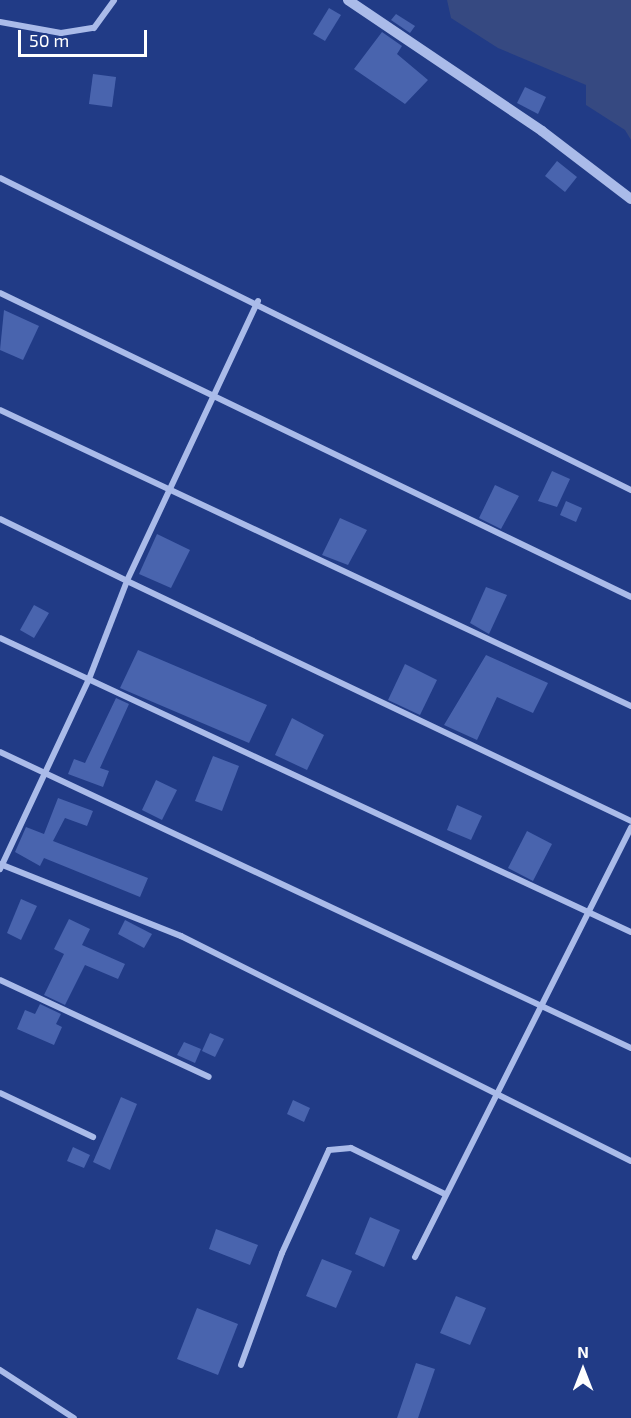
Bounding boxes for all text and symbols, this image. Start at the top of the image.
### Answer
scale bar [21,18,150,56]
text: 50 m [29,29,69,51]
north arrow [553,1340,613,1400]
text: N [577,1342,589,1361]

